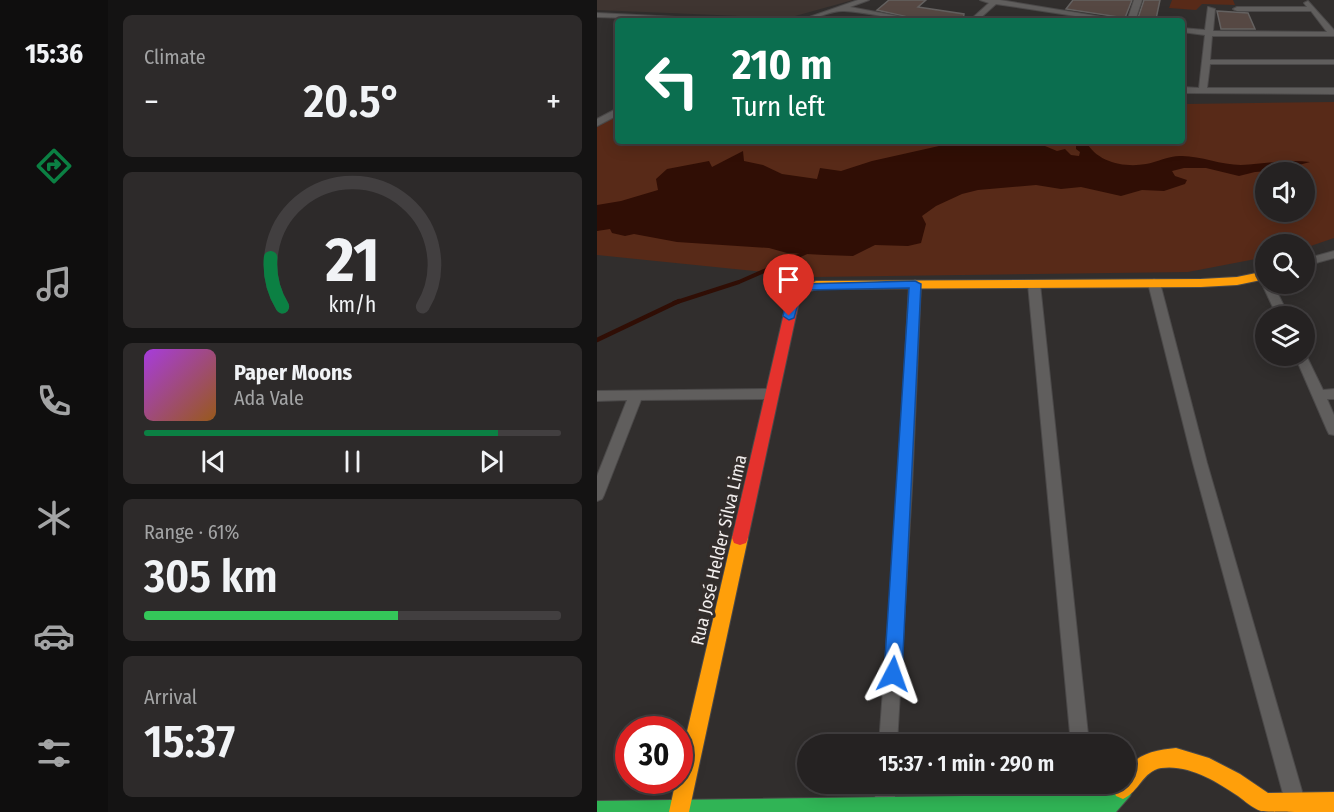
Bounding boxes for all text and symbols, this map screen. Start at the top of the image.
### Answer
text: 15:36 [25,38,83,70]
text: 210 m [732,40,832,90]
icon: left [633,42,711,120]
text: Climate [144,45,206,69]
text: 20.5° [303,75,401,129]
text: − [144,82,159,122]
text: + [546,82,561,122]
text: Turn left [732,91,825,123]
icon: directions [33,145,75,187]
map controls [1255,162,1315,366]
button: sound [1255,162,1315,222]
text: 21 [324,223,380,298]
button: search [1255,234,1315,294]
pin [763,254,814,316]
icon: music [33,263,75,305]
icon: arrive [772,263,805,296]
text: km/h [329,292,376,318]
button: layers [1255,306,1315,366]
text: Paper Moons [234,359,352,386]
icon: phone [33,380,75,422]
text: Ada Vale [234,386,304,410]
icon: previous [197,445,230,478]
icon: pause [336,445,369,478]
icon: next [475,445,508,478]
street label: Rua José Helder Silva Lima [686,452,752,647]
icon: climate [33,497,75,539]
text: Range · 61% [144,520,239,544]
text: 305 km [144,550,278,604]
icon: car [33,615,75,657]
position arrow [861,642,925,706]
text: Arrival [144,685,197,709]
text: 15:37 [144,715,235,769]
speed limit sign: 30 [615,716,693,794]
icon: filters [33,732,75,774]
text: 15:37 · 1 min · 290 m [879,750,1054,777]

